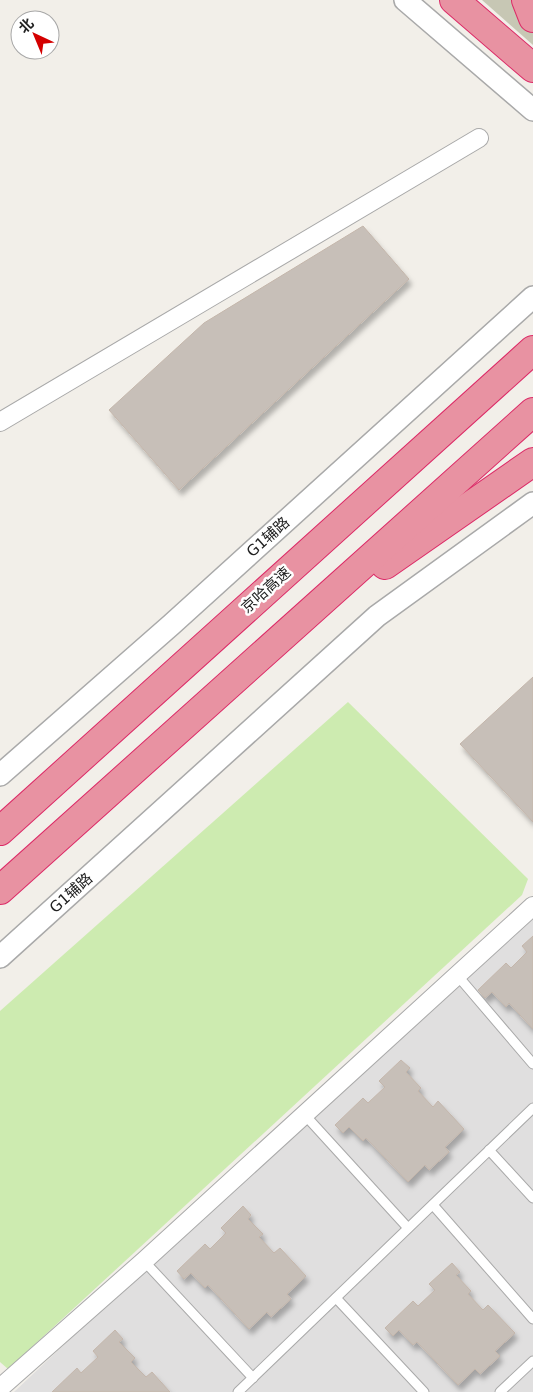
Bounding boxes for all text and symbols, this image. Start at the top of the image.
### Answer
north arrow [10,10,60,60]
text: 北 [15,15,37,36]
street label: G1辅路 [243,513,293,561]
street label: 京哈高速 [238,563,294,617]
street label: G1辅路 [46,869,96,917]

